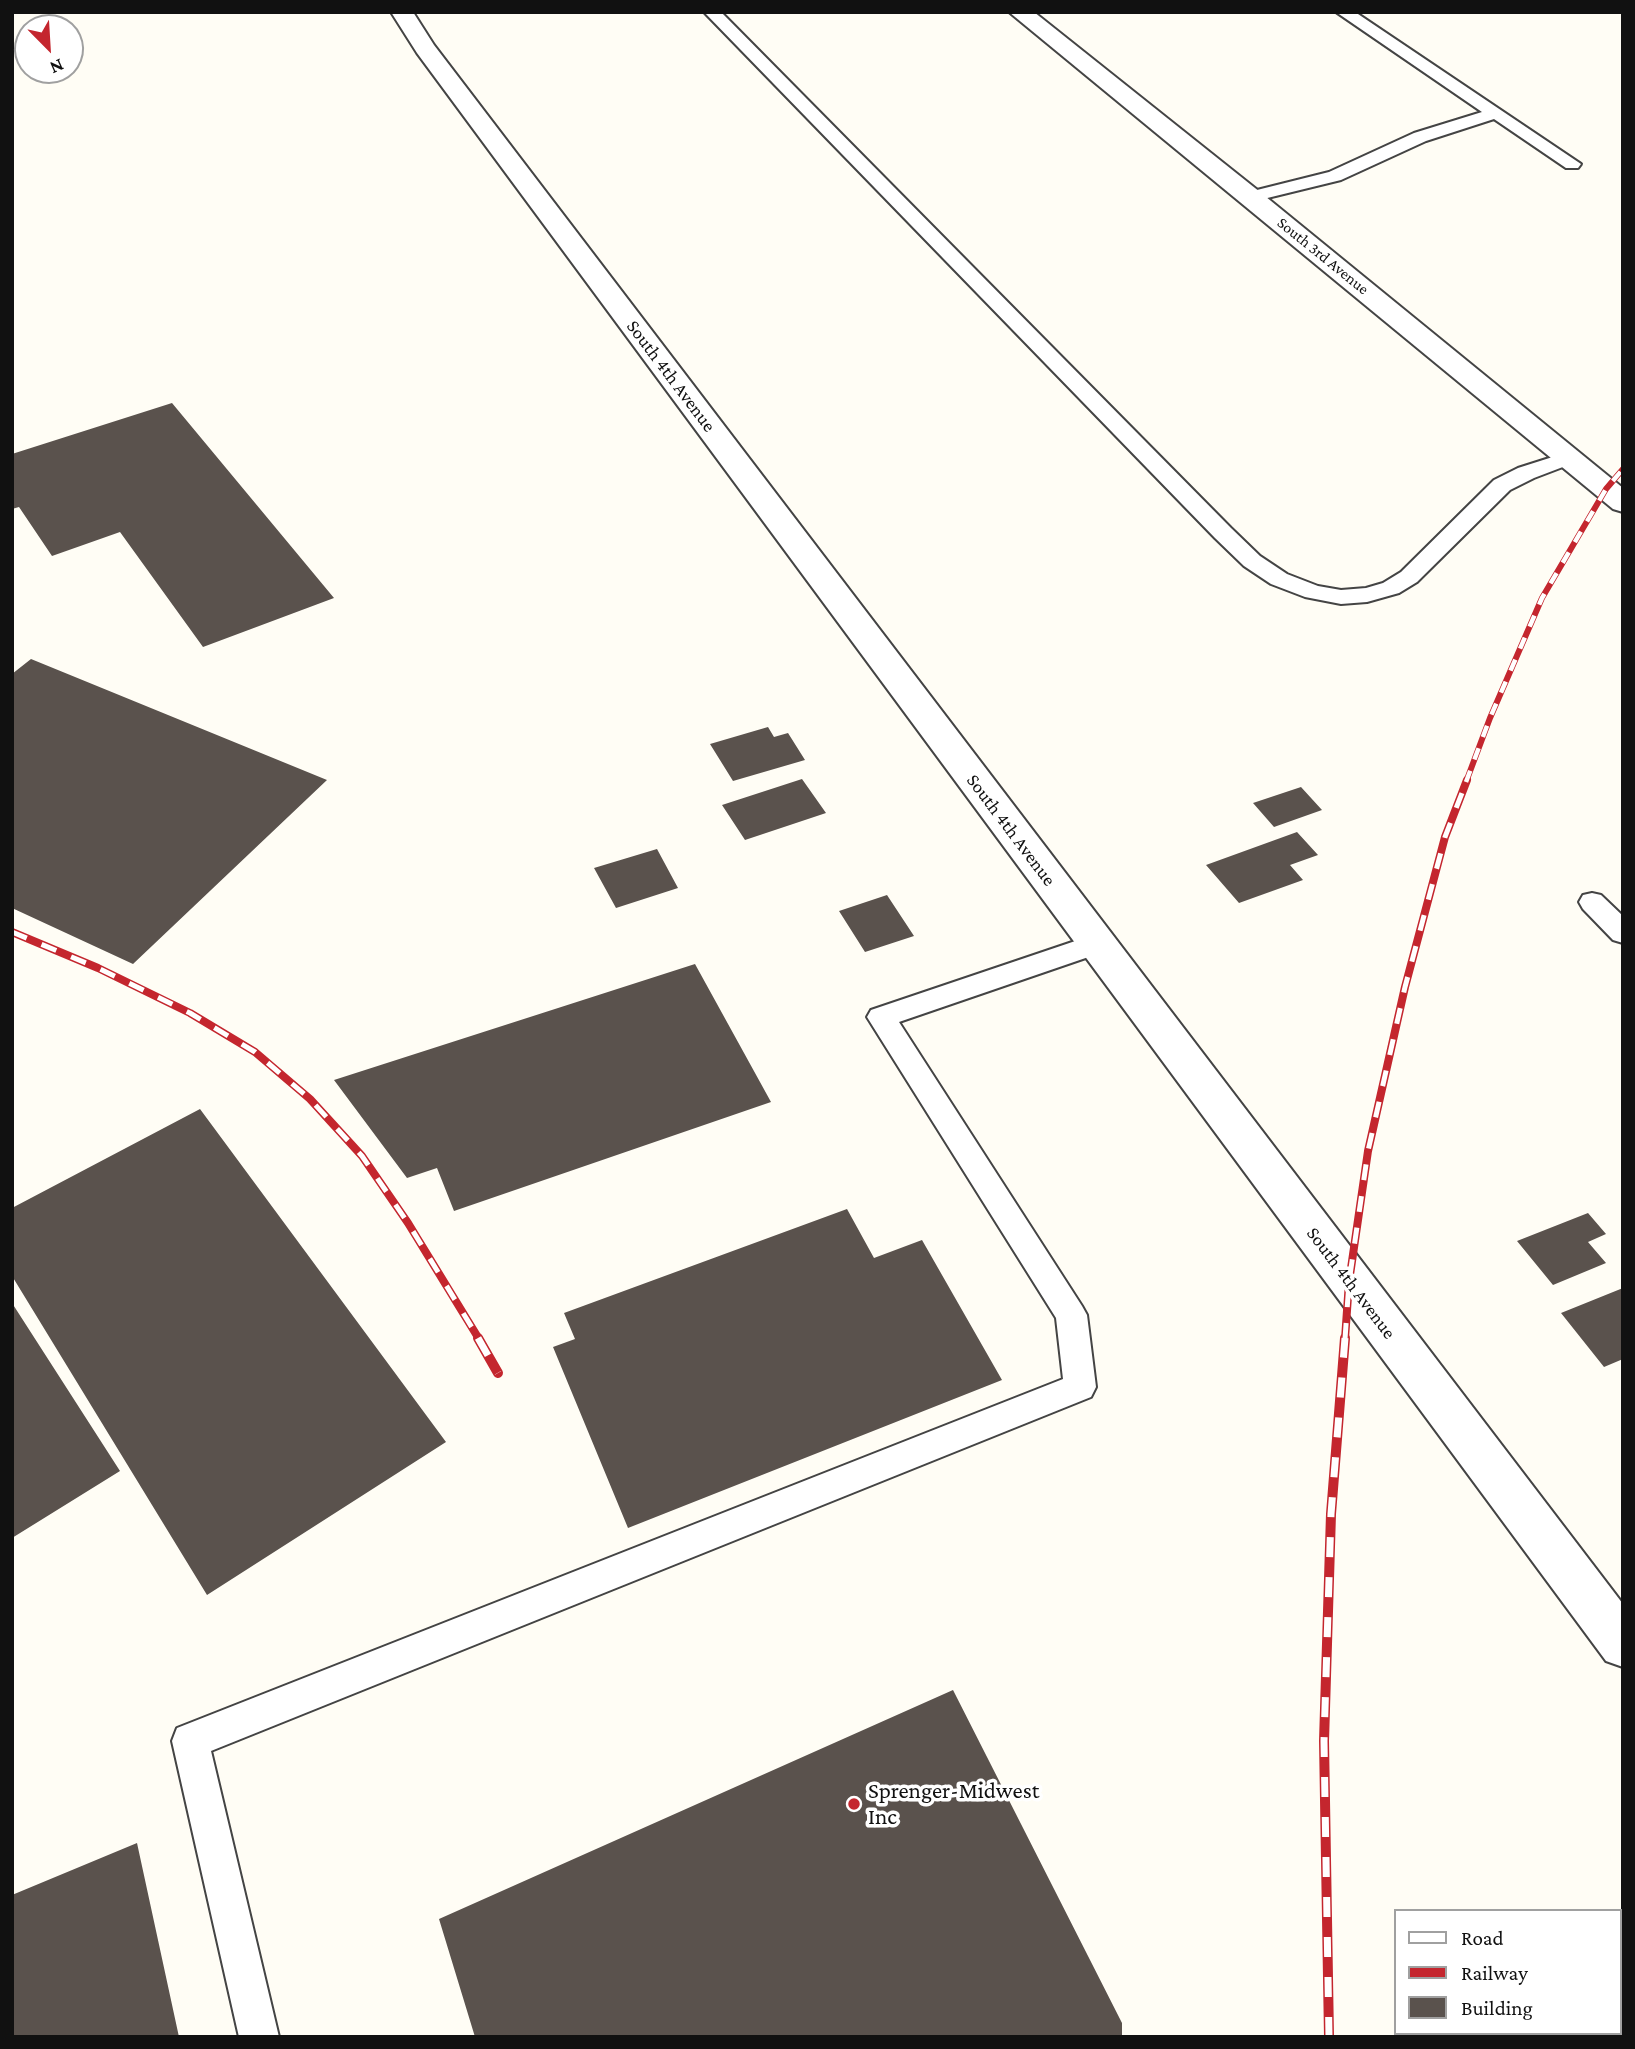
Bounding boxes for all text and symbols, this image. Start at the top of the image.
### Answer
north arrow [14,14,84,84]
text: N [47,55,67,79]
street label: South 3rd Avenue [1273,213,1373,299]
street label: South 4th Avenue [622,316,720,436]
street label: South 4th Avenue [962,770,1060,890]
street label: South 4th Avenue [1302,1223,1400,1343]
place label: Sprenger-Midwest Inc [868,1777,1039,1831]
marker: Sprenger-Midwest Inc [846,1796,862,1812]
legend [1394,1909,1621,2035]
text: Road [1461,1926,1504,1950]
text: Railway [1461,1961,1528,1985]
text: Building [1461,1996,1533,2020]

